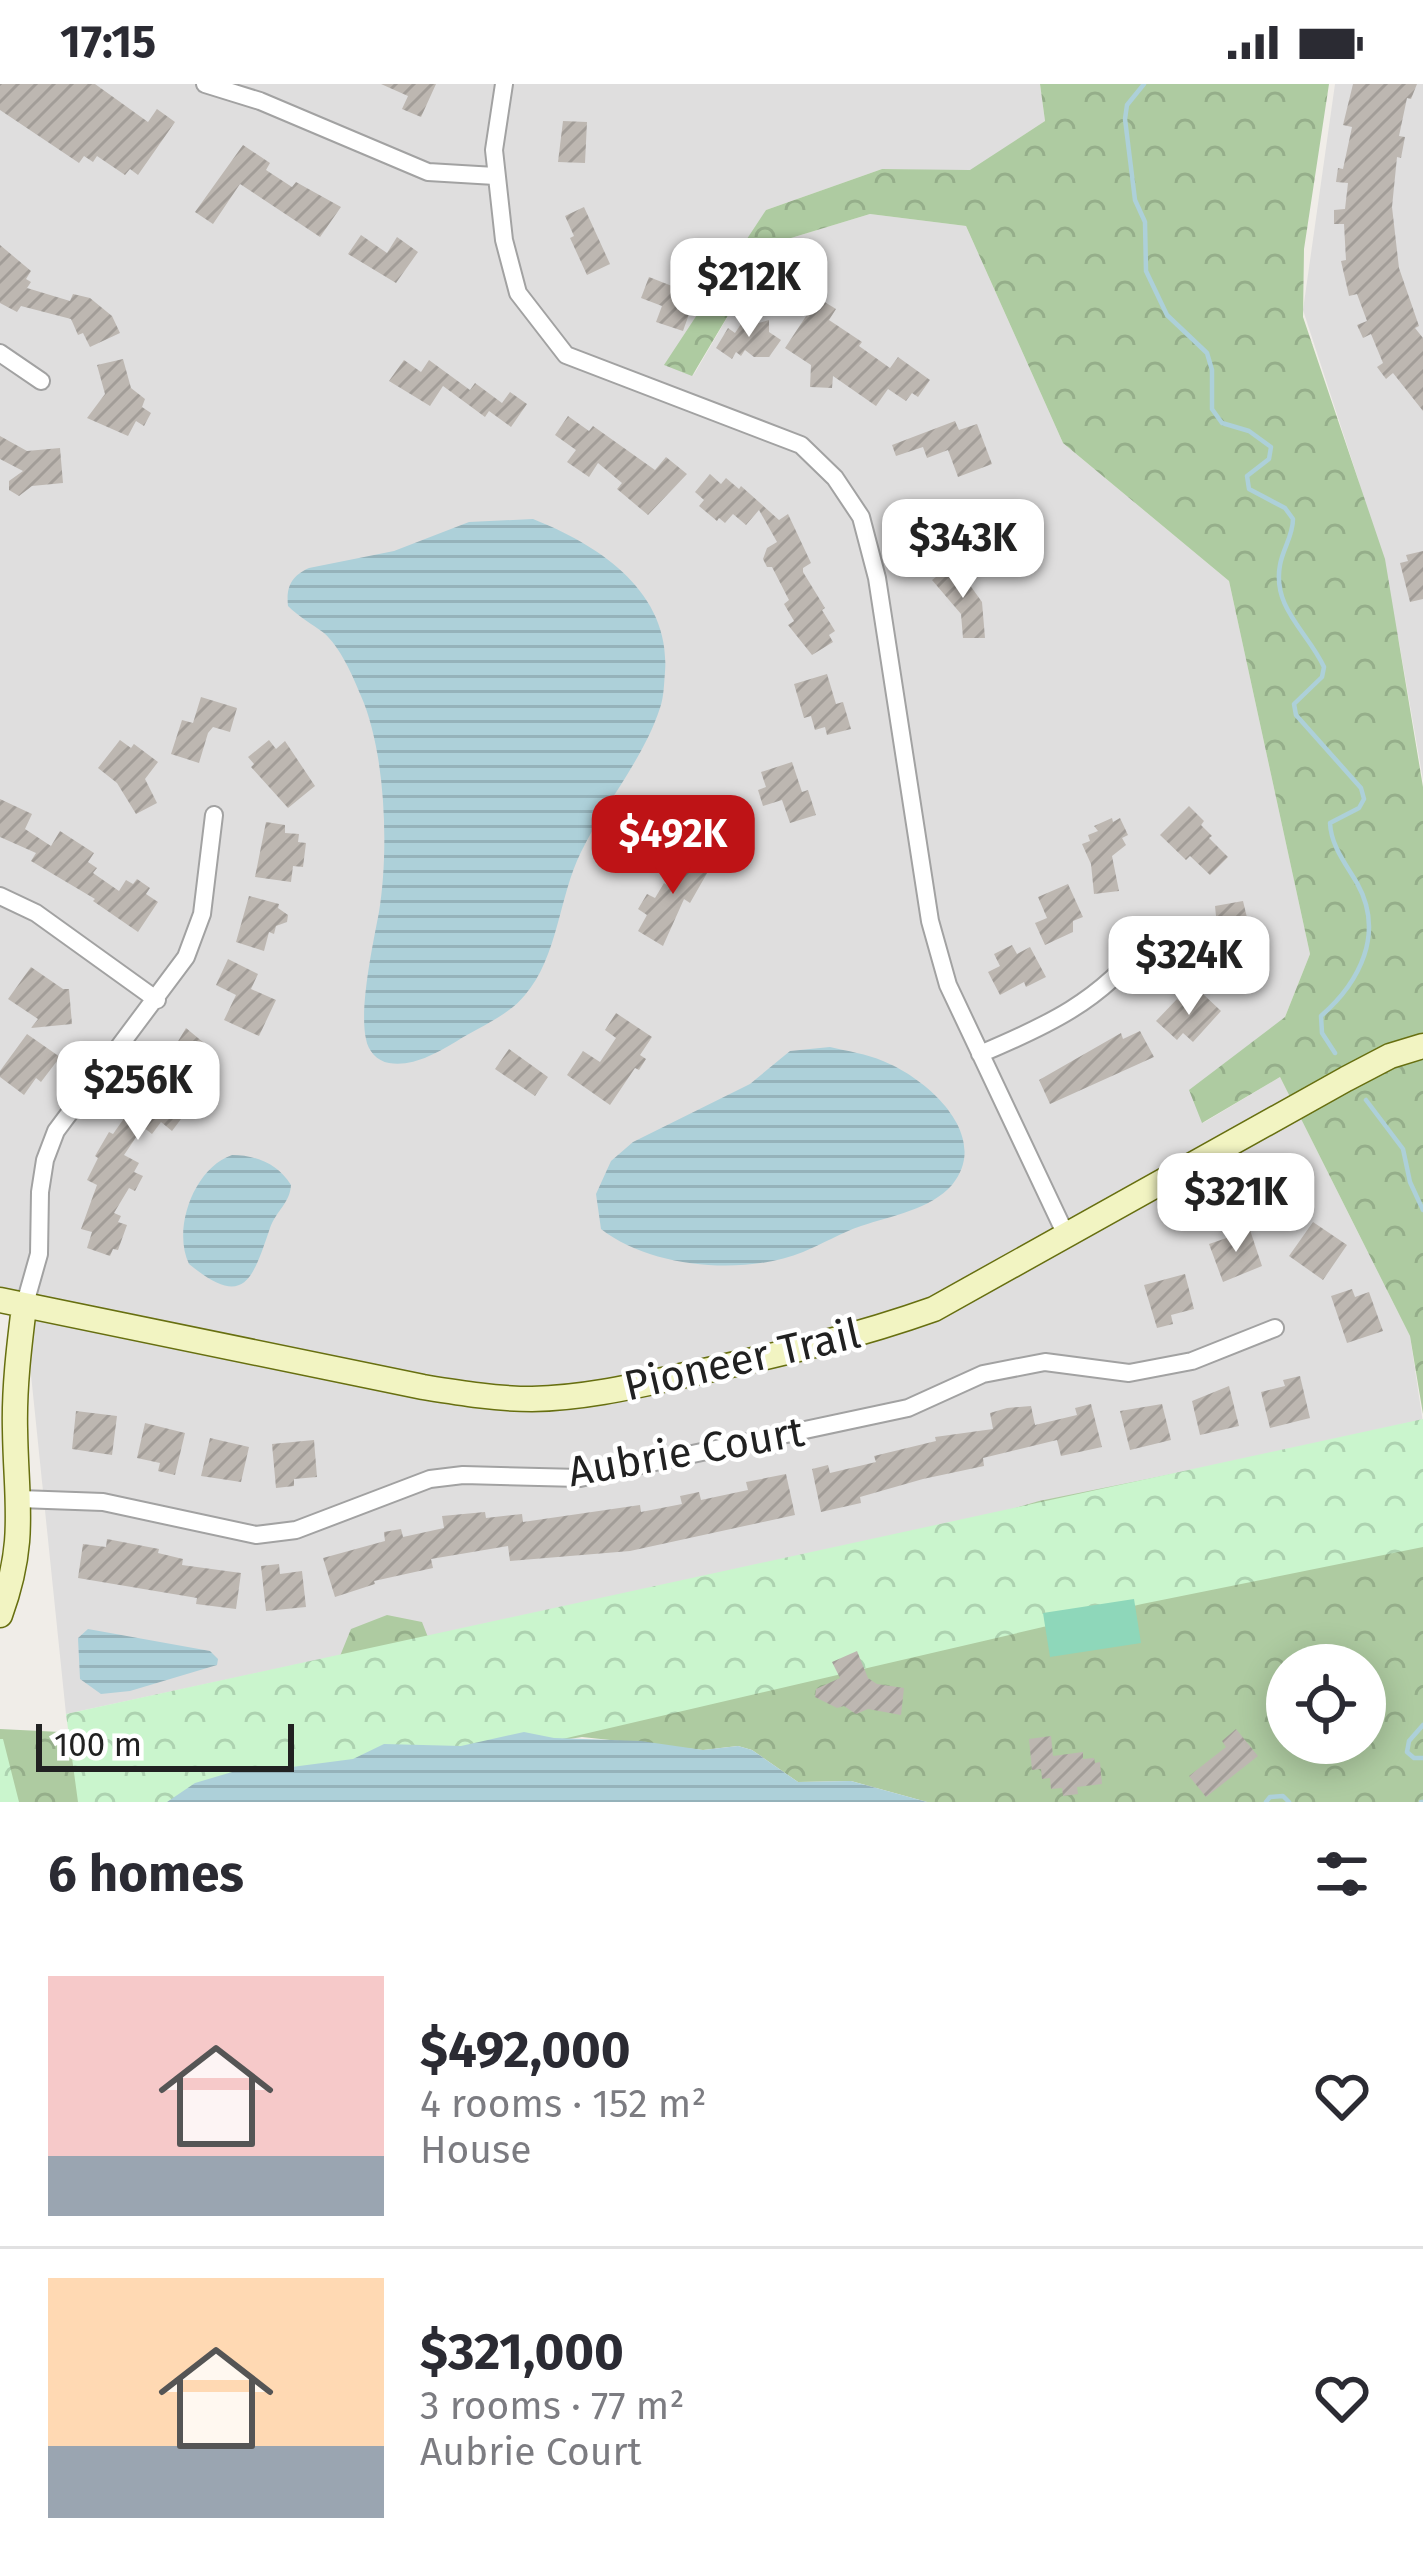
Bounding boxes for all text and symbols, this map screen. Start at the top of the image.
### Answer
text: 17:15 [60,15,156,69]
pin: $212K [665,238,833,340]
text: $212K [697,254,801,300]
pin: $343K [879,499,1047,601]
text: $343K [909,515,1017,561]
pin: $492K [589,795,757,897]
text: $492K [619,811,727,857]
pin: $324K [1105,916,1273,1018]
text: $324K [1135,932,1243,978]
pin: $256K [54,1041,222,1143]
text: $256K [84,1057,192,1103]
pin: $321K [1152,1153,1320,1255]
text: $321K [1184,1169,1288,1215]
street label: Pioneer Trail [619,1309,865,1411]
street label: Aubrie Court [564,1407,809,1497]
map controls [1266,1644,1386,1764]
button: locate [1266,1644,1386,1764]
scale bar [36,1718,294,1771]
text: 100 m [54,1725,142,1765]
icon: filters [1309,1841,1375,1907]
text: 6 homes [48,1843,244,1905]
text: $492,000 [420,2019,631,2081]
icon: home [144,2024,288,2168]
icon: heart [1309,2063,1375,2129]
text: 4 rooms · 152 m² [420,2081,707,2127]
text: House [420,2127,531,2173]
text: $321,000 [420,2321,624,2383]
icon: home [144,2326,288,2470]
icon: heart [1309,2365,1375,2431]
text: 3 rooms · 77 m² [420,2383,685,2429]
text: Aubrie Court [420,2429,642,2475]

